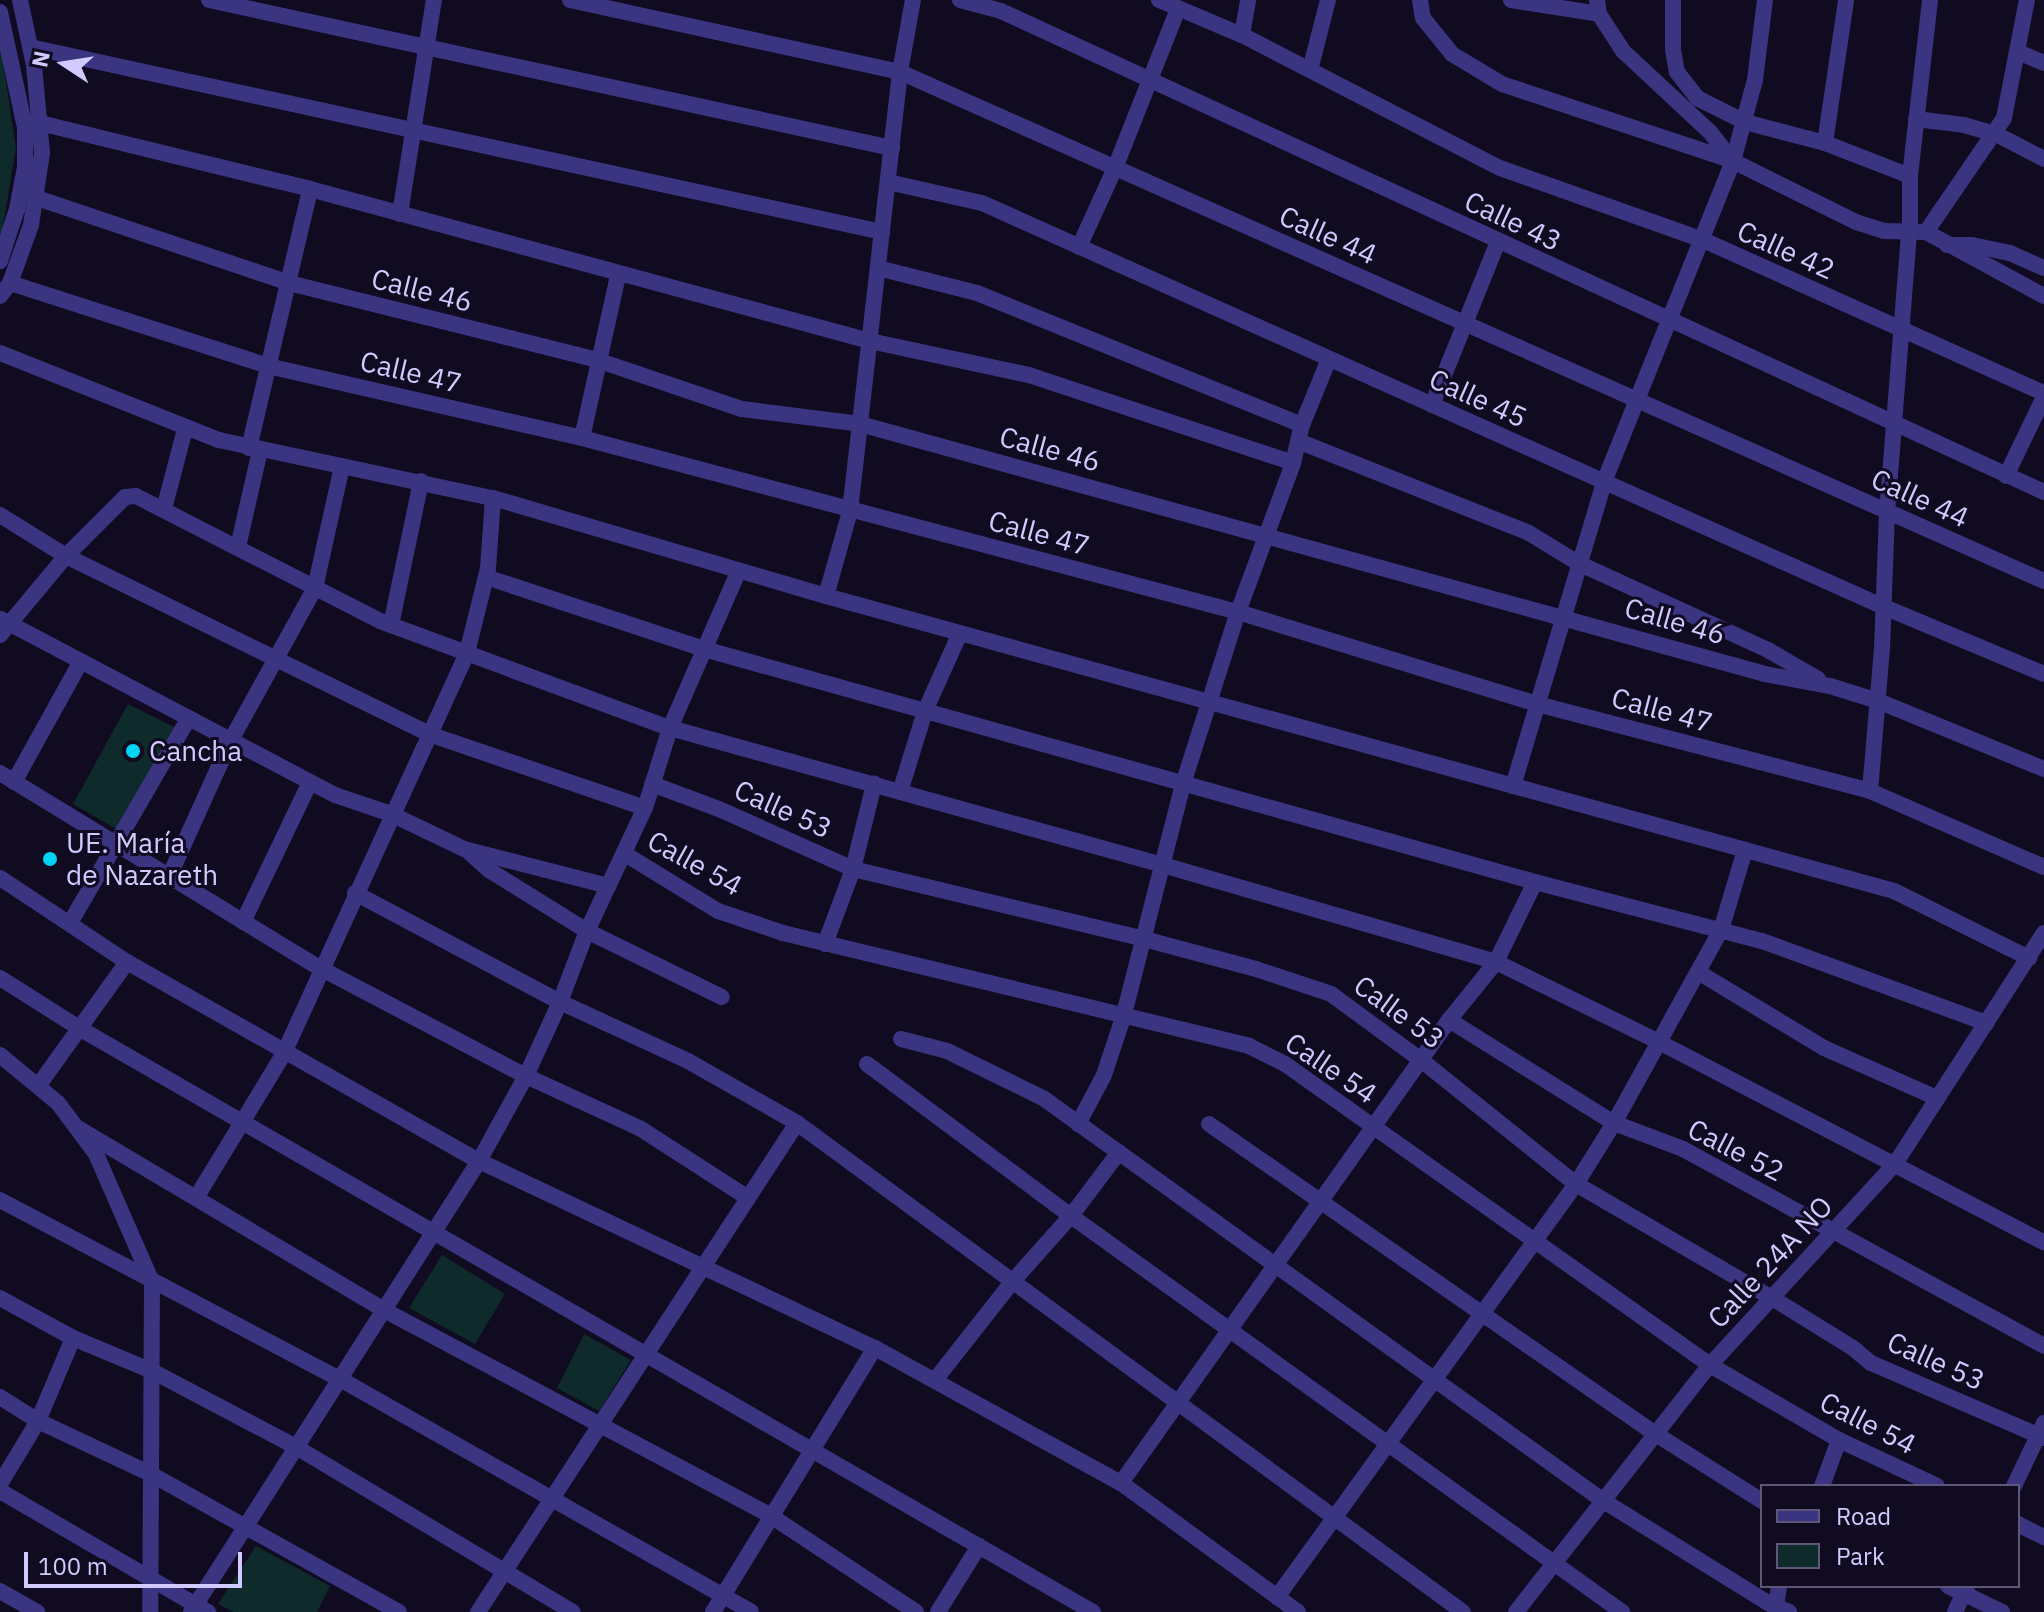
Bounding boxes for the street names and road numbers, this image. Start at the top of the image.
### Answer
street label: Calle 43 [1459,184,1567,258]
street label: Calle 44 [1274,199,1382,271]
street label: Calle 42 [1732,214,1840,286]
street label: Calle 46 [368,261,476,319]
street label: Calle 47 [357,344,465,400]
street label: Calle 45 [1424,362,1532,434]
street label: Calle 46 [996,419,1104,479]
street label: Calle 44 [1866,462,1974,534]
street label: Calle 47 [985,503,1093,563]
street label: Calle 46 [1621,591,1729,651]
street label: Calle 47 [1608,680,1716,740]
street label: Calle 53 [729,773,837,845]
street label: Calle 54 [642,823,748,903]
street label: Calle 53 [1347,968,1451,1056]
street label: Calle 54 [1279,1025,1383,1111]
street label: Calle 52 [1682,1112,1790,1188]
street label: Calle 24A NO [1701,1189,1839,1335]
street label: Calle 53 [1882,1325,1990,1397]
street label: Calle 54 [1814,1385,1922,1461]

